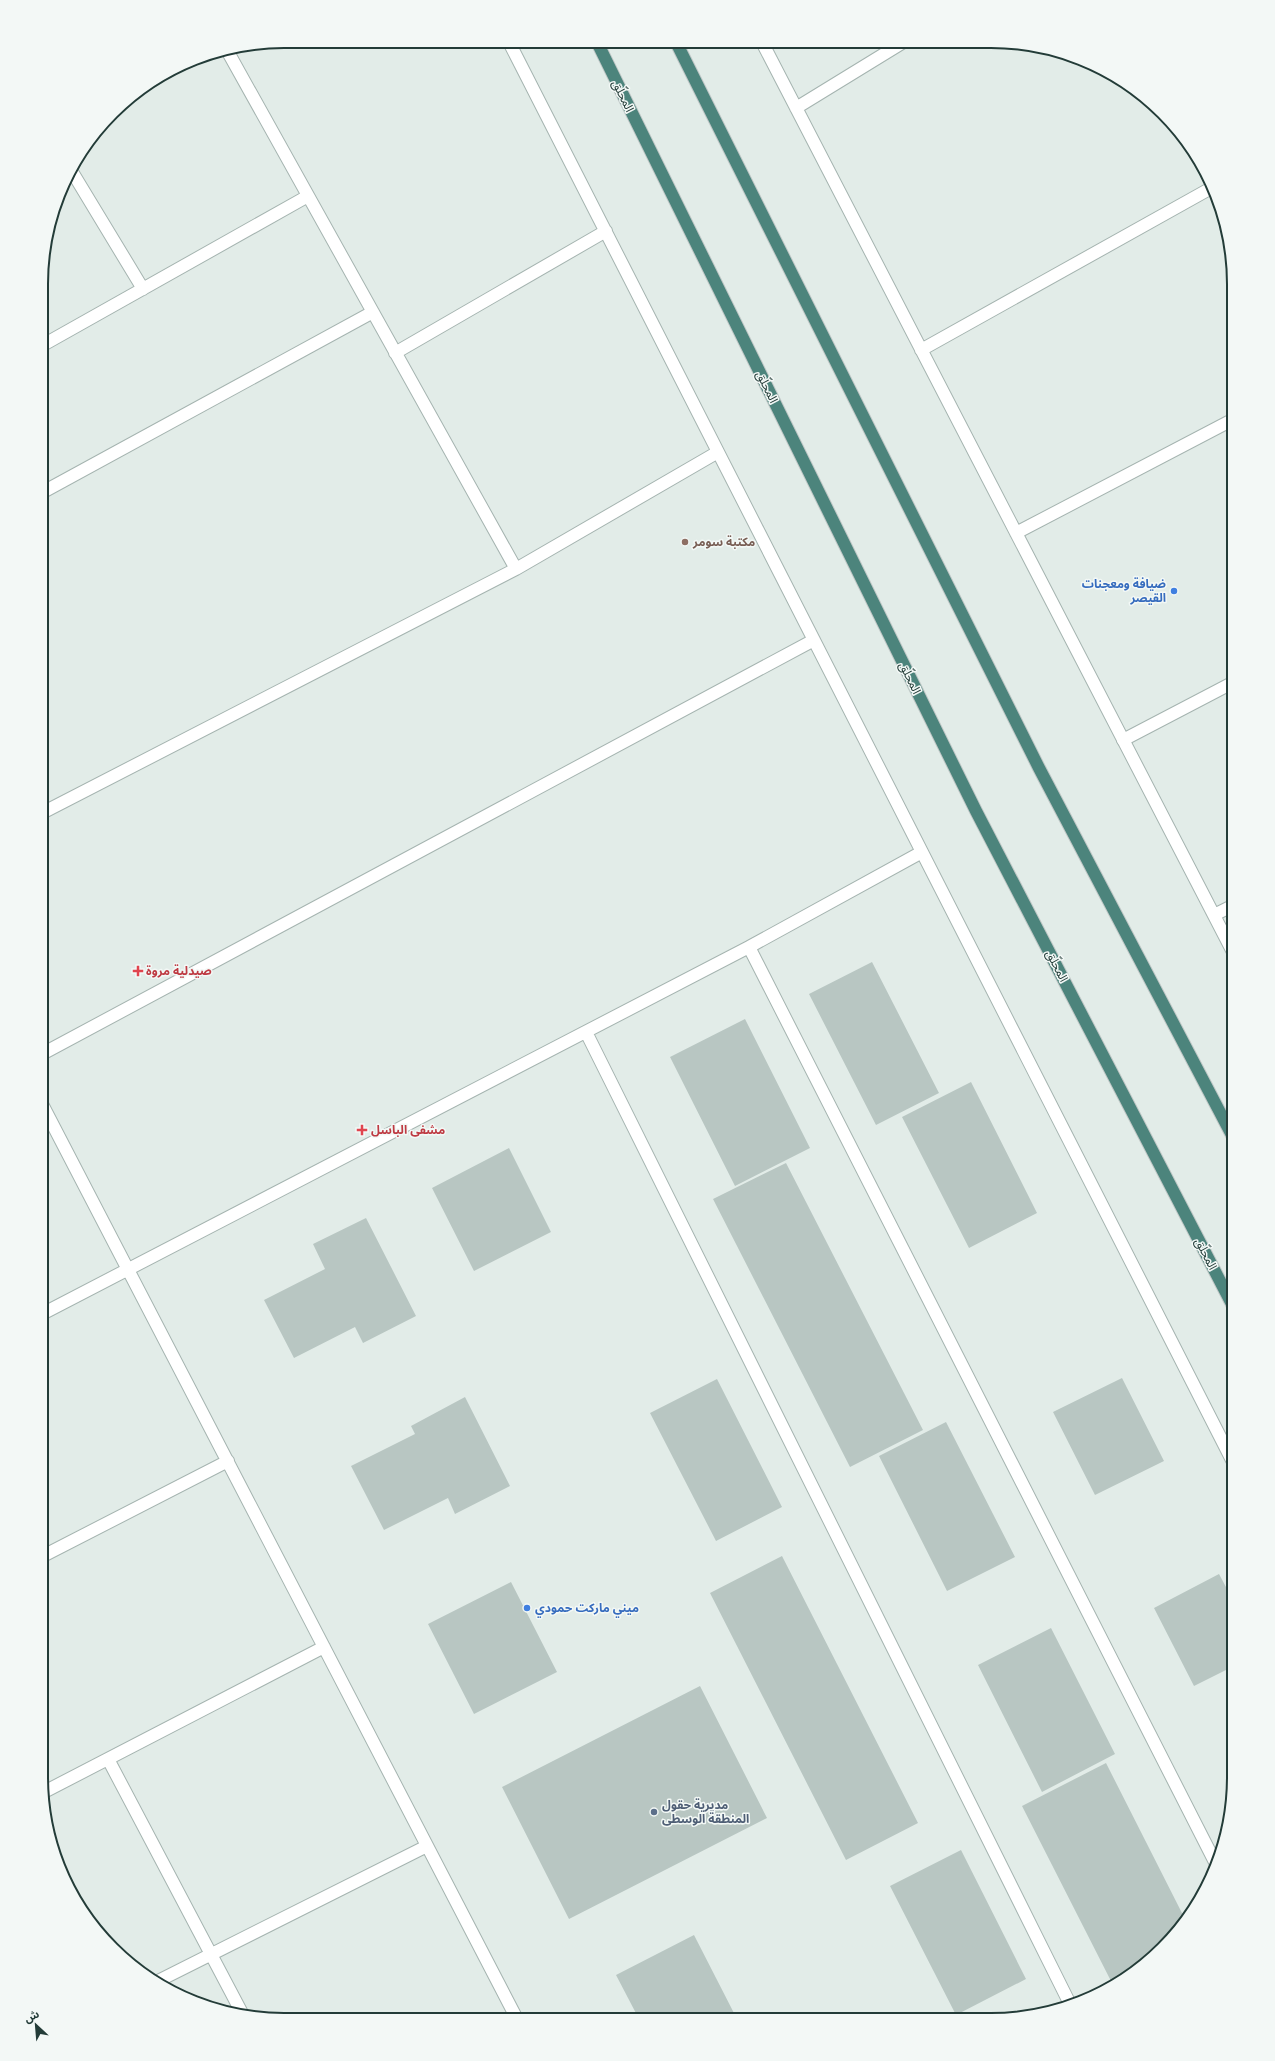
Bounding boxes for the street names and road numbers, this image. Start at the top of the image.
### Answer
street label: المحلّق [608,77,639,115]
street label: المحلّق [752,368,783,406]
street label: المحلّق [895,659,926,697]
street label: المحلّق [1042,947,1073,985]
street label: المحلّق [1191,1235,1222,1273]

